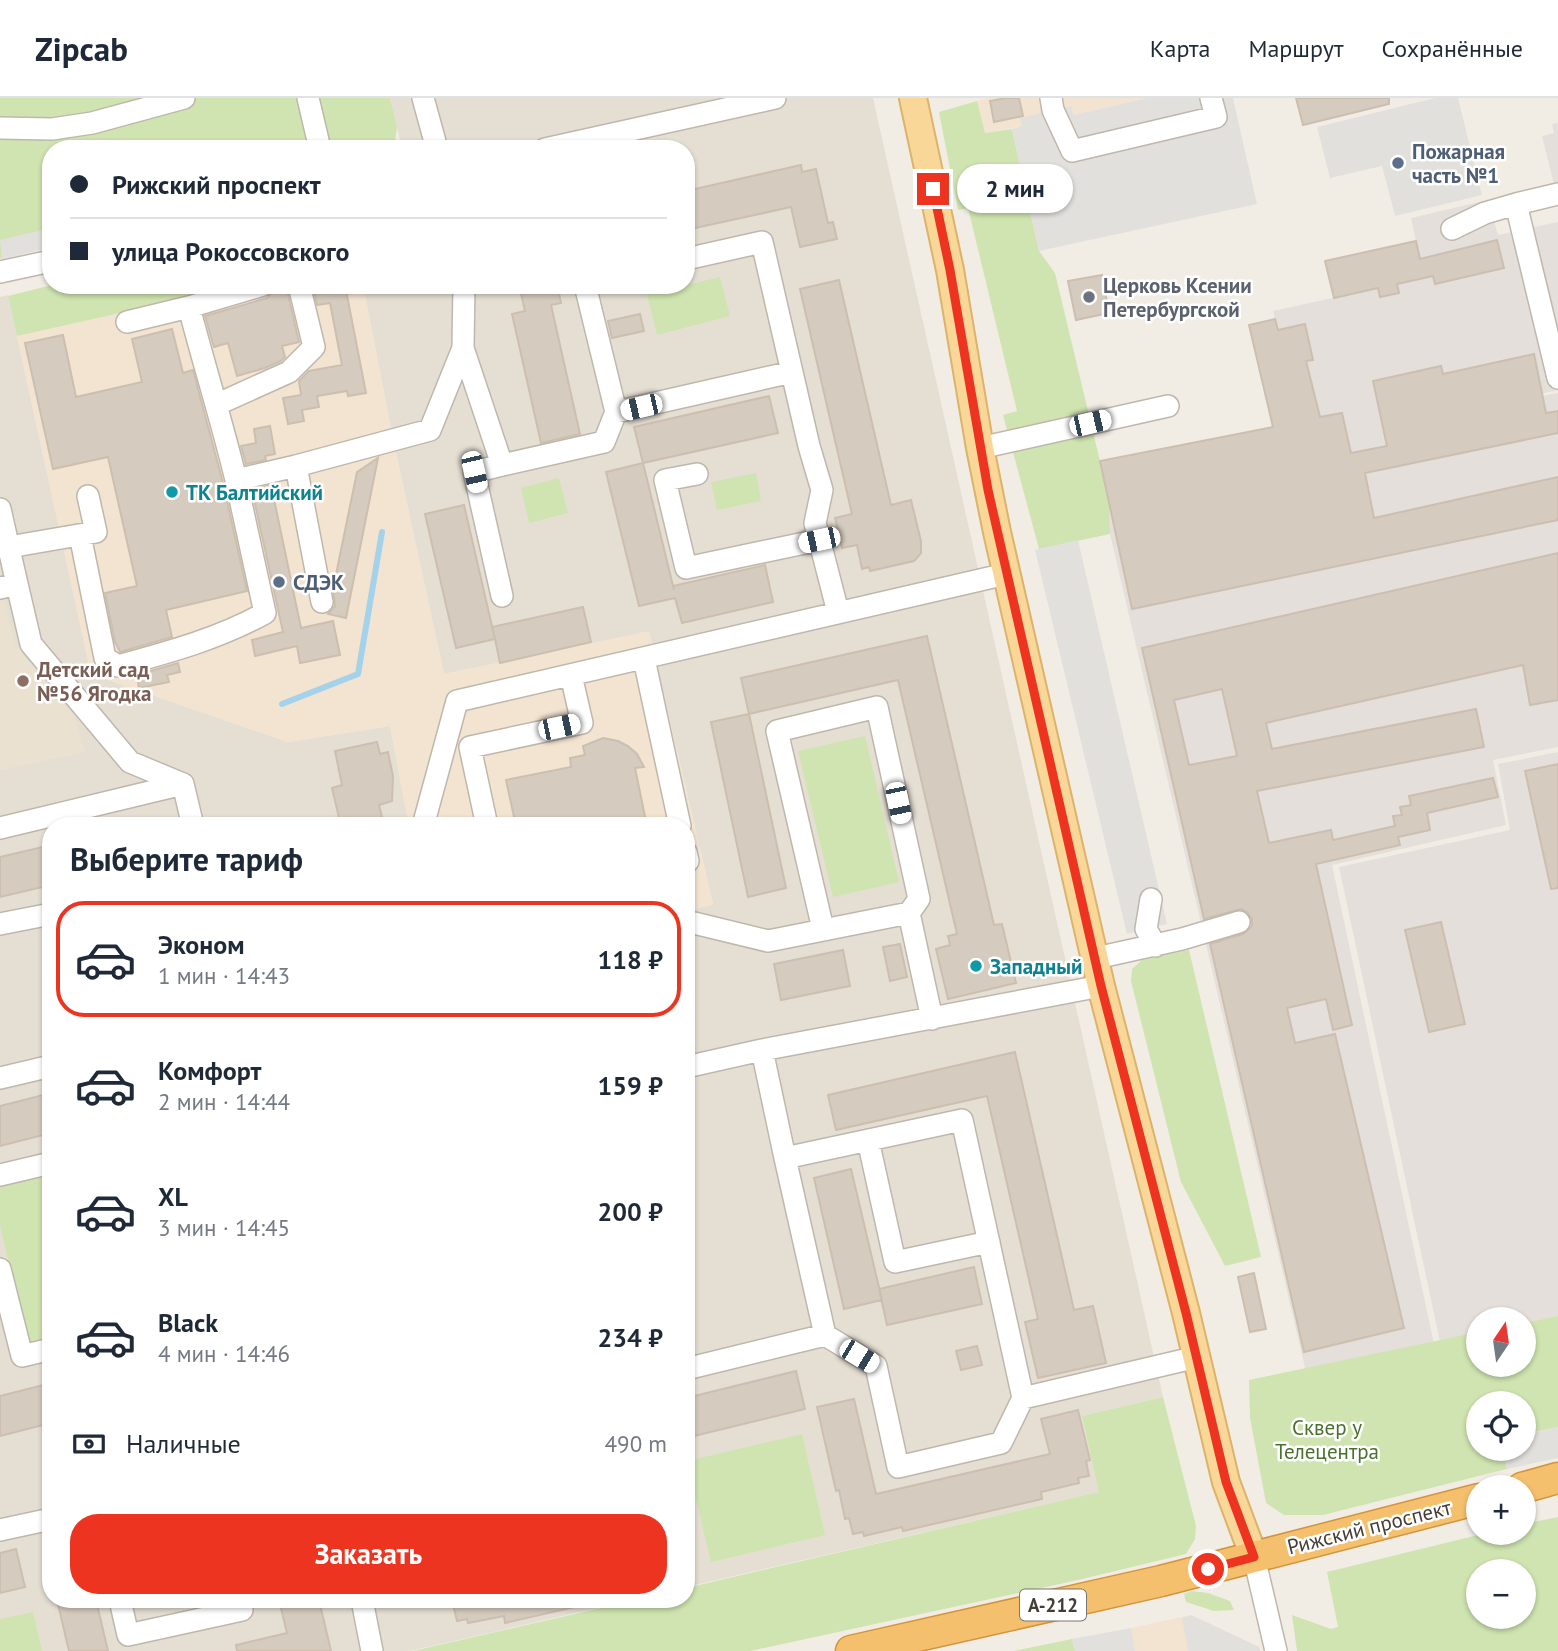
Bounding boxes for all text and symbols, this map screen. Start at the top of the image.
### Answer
text: Zipcab [35,27,128,70]
text: Карта [1150,33,1210,64]
text: Маршрут [1248,33,1343,64]
text: Сохранённые [1381,33,1523,64]
place label: Пожарная часть №1 [1412,138,1505,189]
marker: Пожарная часть №1 [1390,155,1406,171]
callout: 2 мин [958,164,1073,214]
text: Рижский проспект [112,168,321,201]
route end [917,173,949,205]
text: 2 мин [985,174,1045,203]
text: улица Рокоссовского [112,235,349,268]
place label: Церковь Ксении Петербургской [1103,272,1252,323]
marker: Церковь Ксении Петербургской [1081,289,1097,305]
car [619,392,664,422]
car [1068,408,1113,438]
car [460,449,489,495]
place label: ТК Балтийский [186,479,323,506]
marker: ТК Балтийский [164,484,180,500]
car [797,525,842,555]
place label: СДЭК [293,569,344,596]
marker: СДЭК [271,574,287,590]
place label: Детский сад №56 Ягодка [37,656,152,707]
marker: Детский сад №56 Ягодка [15,673,31,689]
car [537,712,582,742]
car [884,780,913,826]
text: Выберите тариф [70,838,303,880]
icon: car [74,928,137,991]
text: Эконом [158,928,245,961]
text: 118 ₽ [597,943,663,976]
place label: Западный [990,953,1082,980]
marker: Западный [968,958,984,974]
text: 1 мин · 14:43 [158,961,290,990]
icon: car [74,1054,137,1117]
text: Комфорт [158,1054,261,1087]
text: 159 ₽ [597,1069,663,1102]
text: 2 мин · 14:44 [158,1087,290,1116]
icon: car [74,1180,137,1243]
text: XL [158,1180,188,1213]
text: 200 ₽ [597,1195,663,1228]
text: 3 мин · 14:45 [158,1213,290,1242]
icon: car [74,1306,137,1369]
text: Black [158,1306,218,1339]
north arrow [1466,1307,1536,1377]
map controls [1466,1307,1536,1629]
text: 234 ₽ [597,1321,663,1354]
car [836,1336,883,1376]
text: 4 мин · 14:46 [158,1339,290,1368]
button: locate [1466,1391,1536,1461]
park label: Сквер у Телецентра [1275,1414,1379,1465]
icon: cash [70,1425,108,1463]
text: Наличные [126,1427,241,1460]
text: 490 m [605,1429,667,1458]
button: + [1466,1475,1536,1545]
street label: Рижский проспект [1284,1493,1454,1560]
button: Заказать [70,1514,667,1594]
route start [1192,1553,1224,1585]
button: − [1466,1559,1536,1629]
road number: А-212 [1020,1590,1086,1620]

